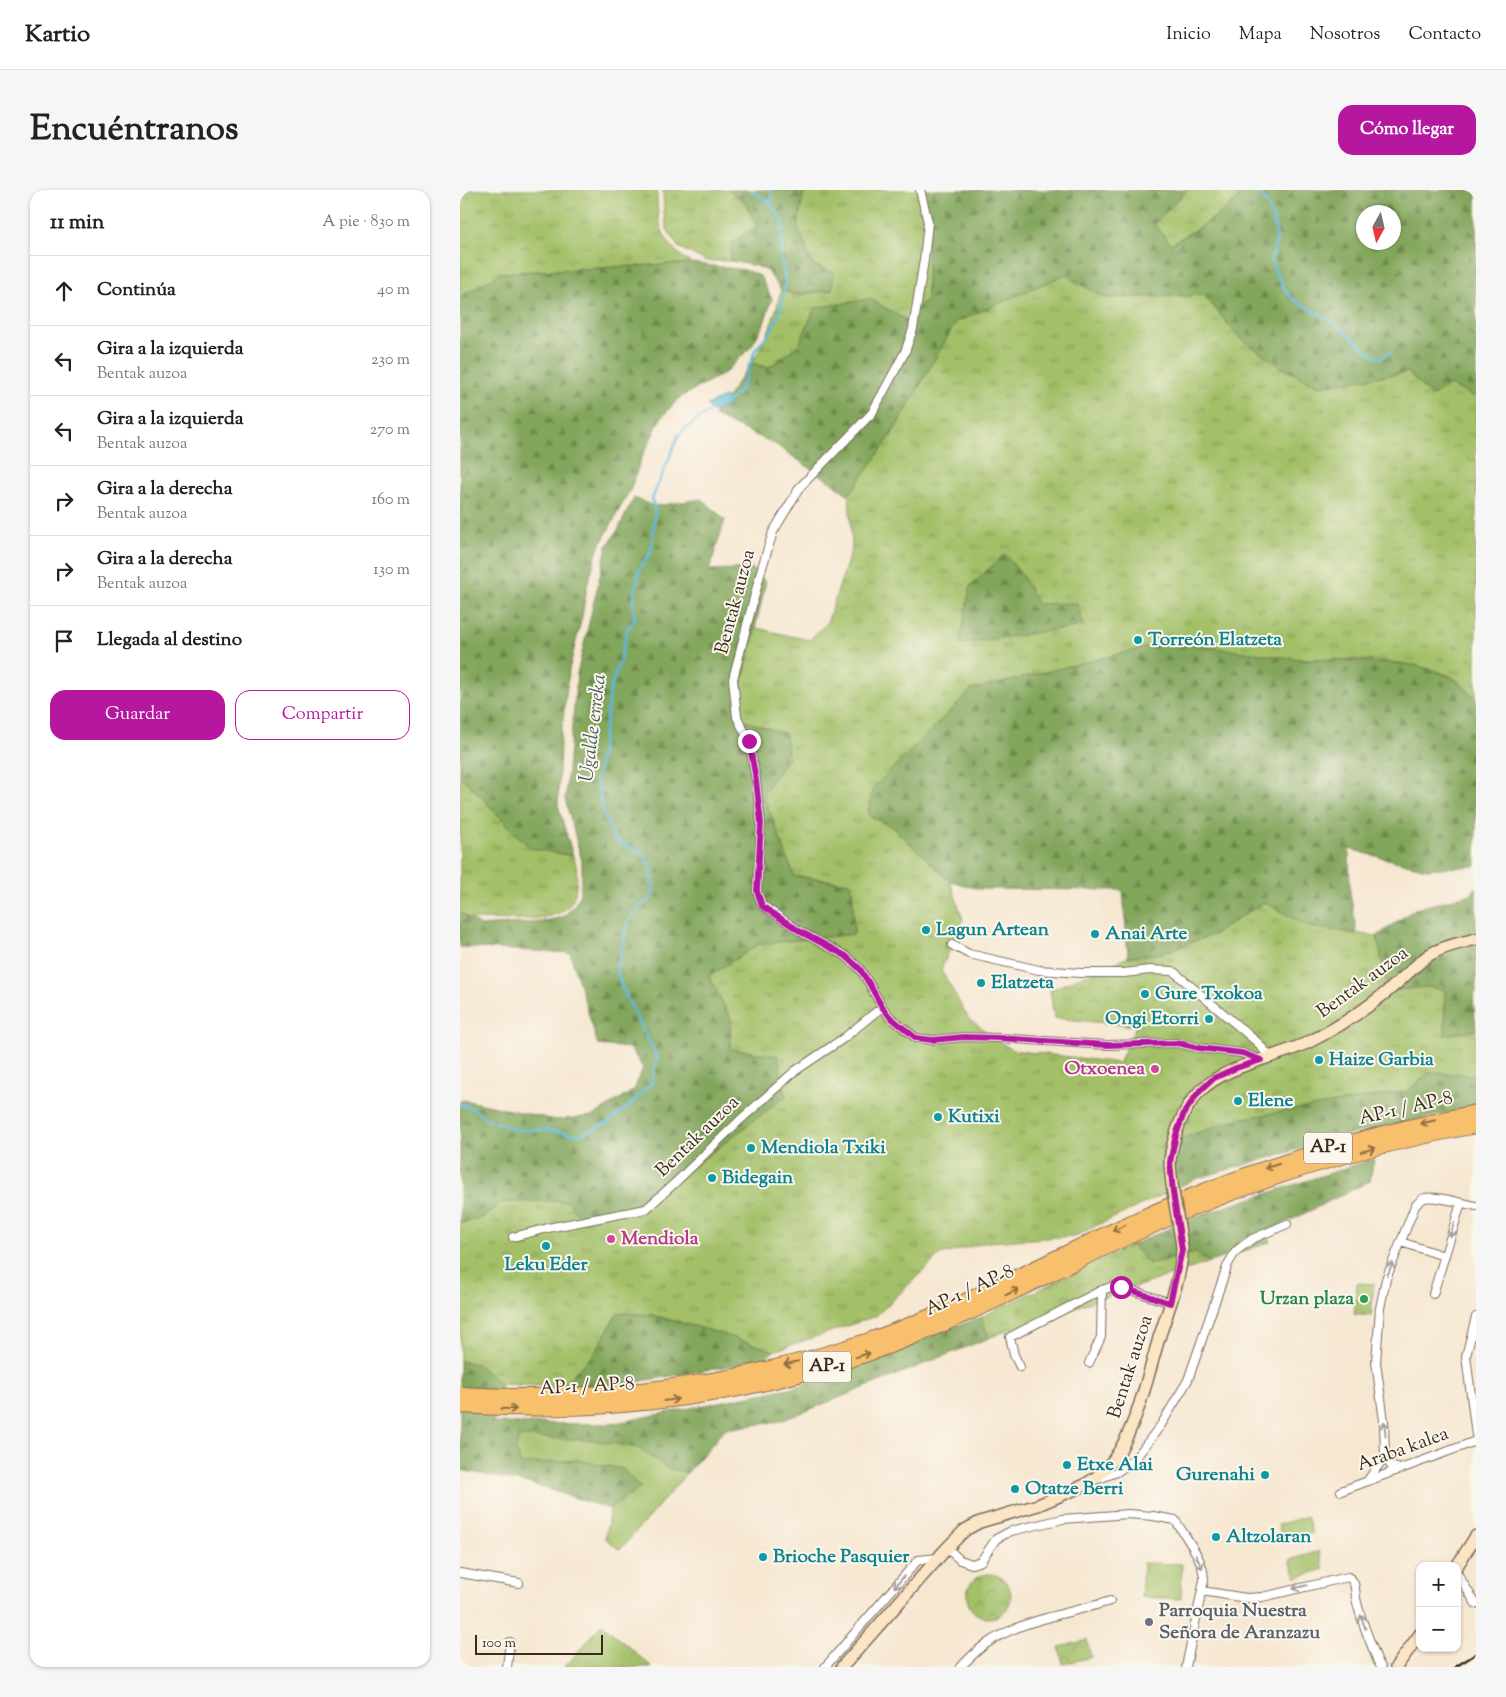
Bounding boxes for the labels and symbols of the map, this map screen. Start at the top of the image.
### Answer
north arrow [1356,205,1401,250]
street label: Bentak auzoa [709,546,763,657]
place label: Torreón Elatzeta [1148,627,1282,654]
marker: Torreón Elatzeta [1132,634,1144,646]
water label: Ugalde erreka [573,672,615,784]
route end [738,730,761,753]
place label: Lagun Artean [936,917,1050,944]
place label: Anai Arte [1105,921,1188,948]
marker: Lagun Artean [920,924,932,936]
marker: Anai Arte [1089,928,1101,940]
street label: Bentak auzoa [1312,940,1415,1025]
place label: Elatzeta [991,970,1054,997]
marker: Elatzeta [975,977,987,989]
place label: Gure Txokoa [1155,981,1263,1008]
marker: Gure Txokoa [1139,988,1151,1000]
place label: Ongi Etorri [1105,1006,1200,1033]
marker: Ongi Etorri [1203,1013,1215,1025]
place label: Haize Garbia [1329,1047,1434,1074]
marker: Haize Garbia [1313,1054,1325,1066]
place label: Otxoenea [1064,1056,1145,1083]
marker: Otxoenea [1149,1063,1161,1075]
street label: AP-1 / AP-8 [1357,1085,1455,1133]
place label: Elene [1248,1088,1293,1115]
street label: Bentak auzoa [650,1090,746,1184]
marker: Elene [1232,1095,1244,1107]
place label: Kutixi [948,1104,1000,1131]
marker: Kutixi [932,1111,944,1123]
one-way arrow [1421,1118,1437,1127]
road number: AP-1 [1304,1132,1352,1164]
place label: Mendiola Txiki [761,1135,886,1162]
marker: Mendiola Txiki [745,1142,757,1154]
one-way arrow [1359,1145,1375,1154]
one-way arrow [1265,1162,1280,1171]
place label: Bidegain [722,1165,794,1192]
marker: Bidegain [706,1172,718,1184]
one-way arrow [1447,1221,1457,1237]
one-way arrow [1112,1223,1127,1233]
place label: Mendiola [621,1226,699,1253]
marker: Mendiola [605,1233,617,1245]
marker: Leku Eder [540,1240,552,1252]
place label: Leku Eder [504,1252,588,1279]
street label: AP-1 / AP-8 [921,1259,1019,1323]
one-way arrow [1386,1262,1395,1277]
route start [1110,1276,1133,1299]
place label: Urzan plaza [1260,1286,1354,1313]
one-way arrow [1004,1287,1019,1296]
marker: Urzan plaza [1358,1293,1370,1305]
street label: Bentak auzoa [1102,1312,1160,1422]
one-way arrow [855,1350,871,1360]
road number: AP-1 [803,1352,851,1382]
one-way arrow [784,1359,800,1368]
street label: AP-1 / AP-8 [539,1371,635,1403]
one-way arrow [662,1395,678,1405]
one-way arrow [500,1404,516,1414]
street label: Araba kalea [1353,1421,1453,1479]
one-way arrow [1380,1421,1389,1437]
place label: Etxe Alai [1077,1452,1154,1479]
marker: Etxe Alai [1061,1459,1073,1471]
place label: Gurenahi [1176,1462,1256,1489]
marker: Gurenahi [1259,1469,1271,1481]
place label: Otatze Berri [1025,1476,1124,1503]
marker: Otatze Berri [1009,1483,1021,1495]
place label: Altzolaran [1226,1524,1312,1551]
marker: Altzolaran [1210,1531,1222,1543]
place label: Brioche Pasquier [773,1544,910,1571]
marker: Brioche Pasquier [757,1551,769,1563]
one-way arrow [1195,1554,1204,1569]
one-way arrow [893,1575,905,1588]
one-way arrow [1293,1583,1309,1592]
place label: Parroquia Nuestra Señora de Aranzazu [1159,1598,1320,1647]
one-way arrow [1358,1614,1368,1630]
marker: Parroquia Nuestra Señora de Aranzazu [1143,1616,1155,1628]
scale bar [475,1632,602,1655]

